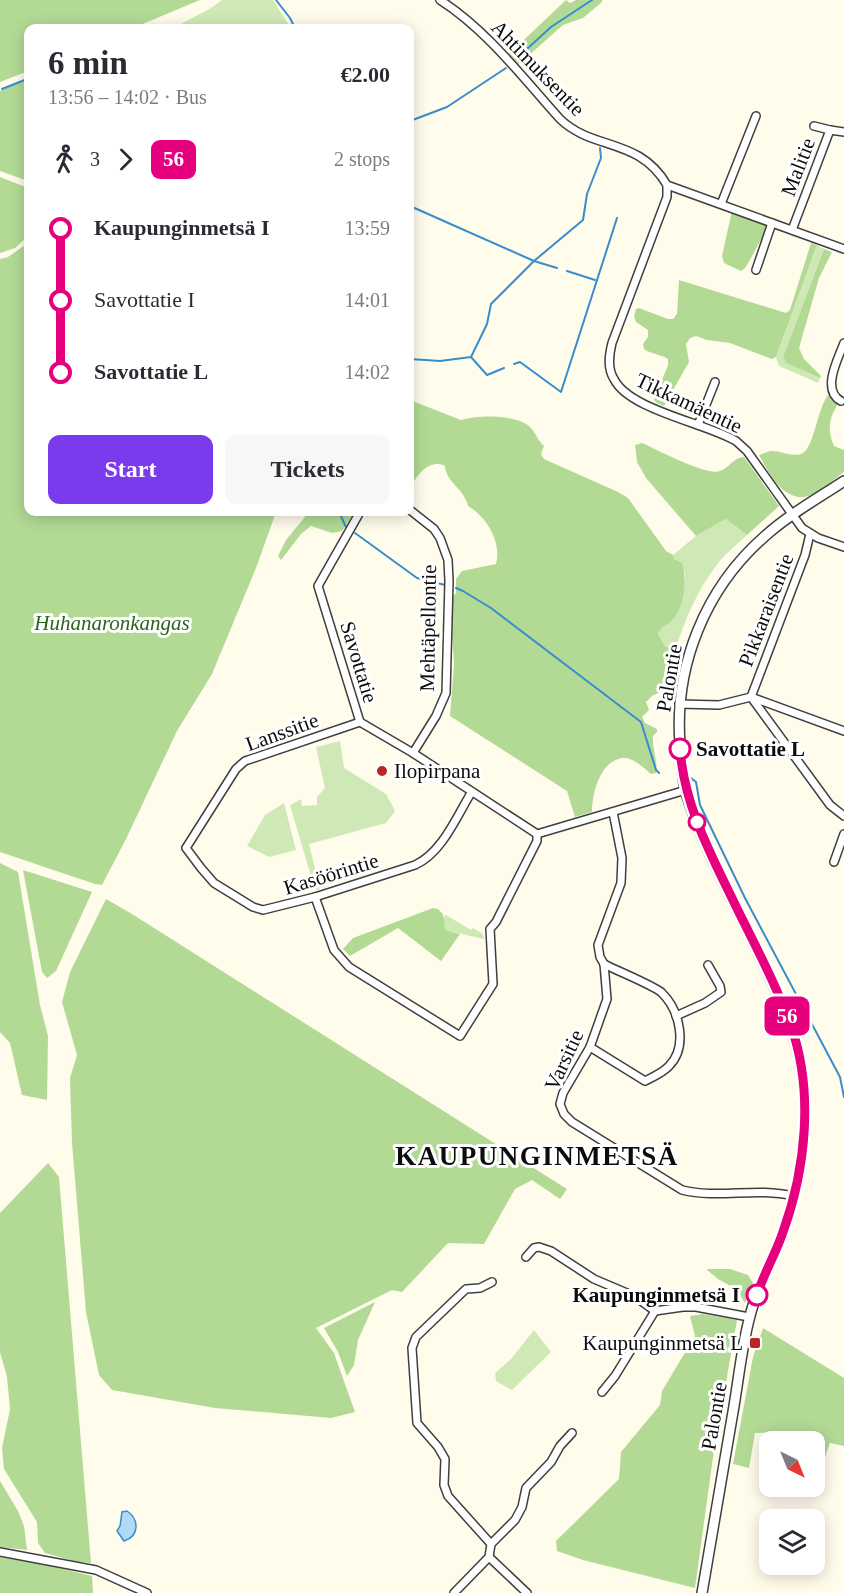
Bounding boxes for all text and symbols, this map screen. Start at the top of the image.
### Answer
street label: Ahtimuksentie [486,15,590,121]
text: 6 min [48,45,128,81]
text: €2.00 [341,62,390,87]
text: 13:56 – 14:02 · Bus [48,86,207,108]
street label: Malitie [776,134,820,200]
icon: walk [48,143,81,176]
icon: forward [109,143,142,176]
text: 56 [163,147,184,171]
text: 3 [90,148,100,170]
text: 2 stops [334,148,390,170]
text: Kaupunginmetsä I [94,215,269,240]
text: 13:59 [344,217,390,239]
text: Savottatie I [94,287,195,312]
text: 14:01 [344,289,390,311]
text: Savottatie L [94,359,208,384]
text: 14:02 [344,361,390,383]
street label: Tikkamäentie [632,368,746,438]
button: Start [48,435,213,504]
button: Tickets [225,435,390,504]
street label: Pikkaraisentie [733,550,799,670]
street label: Mehtäpellontie [415,564,441,692]
park label: Huhanaronkangas [33,611,190,635]
street label: Savottatie [335,618,383,706]
street label: Palontie [651,642,687,714]
street label: Lanssitie [242,708,322,756]
place label: Savottatie L [696,737,805,761]
marker: Savottatie L [669,738,691,760]
place label: Ilopirpana [394,759,481,783]
marker: Ilopirpana [375,764,389,778]
unlabelled marker [688,813,706,831]
street label: Kasöörintie [281,848,381,900]
line badge: 56 [760,996,814,1036]
text: 56 [777,1004,798,1028]
street label: Varsitie [540,1026,588,1094]
district label: KAUPUNGINMETSÄ [395,1141,679,1171]
place label: Kaupunginmetsä I [573,1283,740,1307]
marker: Kaupunginmetsä I [746,1284,768,1306]
place label: Kaupunginmetsä L [583,1331,743,1355]
marker: Kaupunginmetsä L [748,1336,762,1350]
street label: Palontie [696,1380,732,1452]
north arrow [759,1431,825,1497]
map controls [759,1431,825,1575]
button: layers [759,1509,825,1575]

